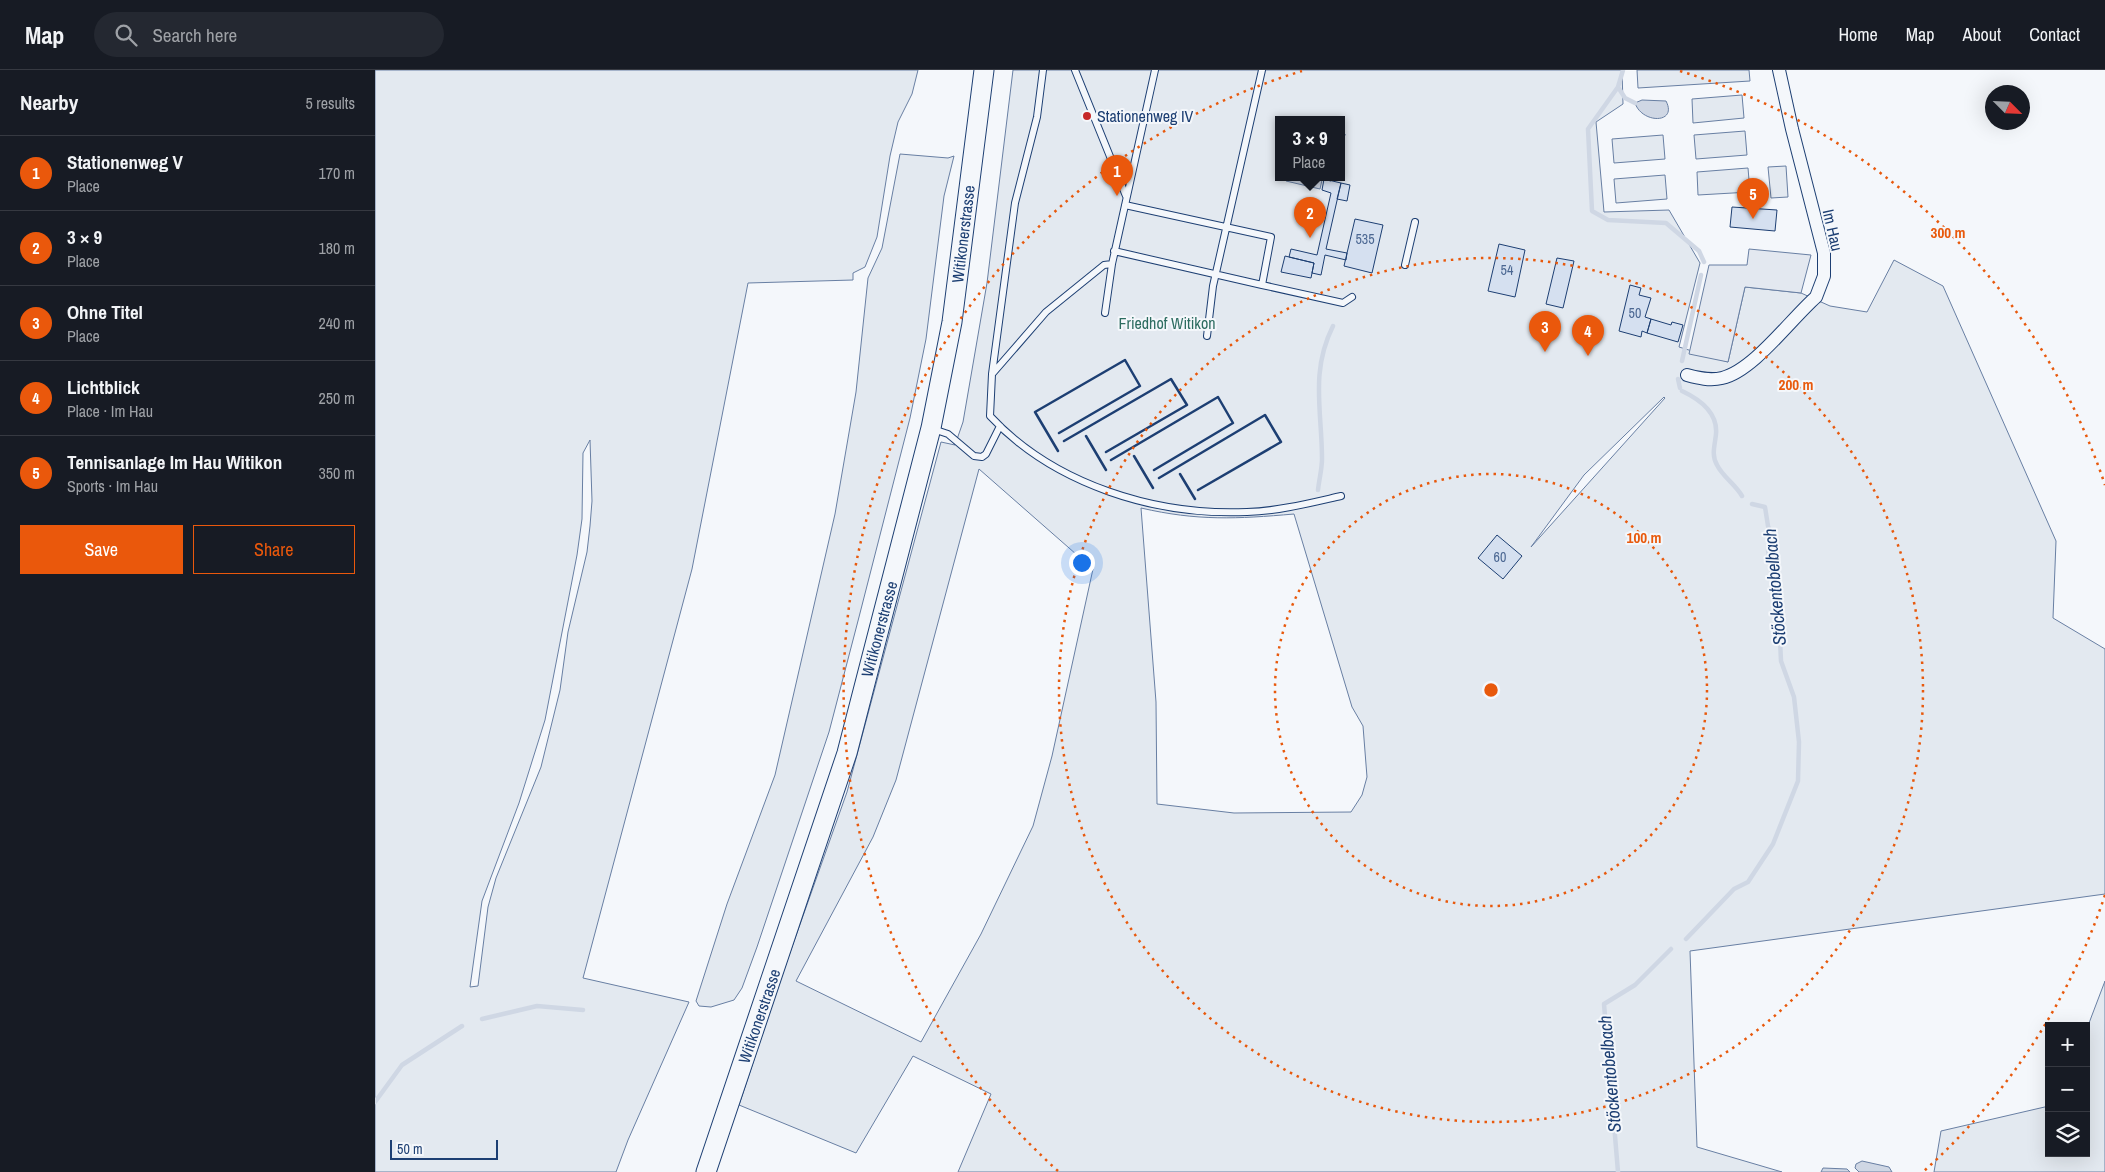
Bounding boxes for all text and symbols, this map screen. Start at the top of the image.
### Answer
search box [94,12,444,57]
text: Map [25,19,64,51]
icon: search [112,21,140,49]
text: Search here [152,22,237,48]
text: Home [1838,22,1878,47]
text: Map [1906,22,1935,47]
text: About [1963,22,2001,47]
text: Contact [2029,22,2080,47]
north arrow [1985,85,2030,130]
text: Nearby [20,88,78,117]
text: 5 results [305,92,355,114]
place label: Stationenweg IV [1097,105,1194,127]
marker: Stationenweg IV [1081,110,1093,122]
popup [1275,116,1345,181]
text: 3 × 9 [1292,125,1328,151]
text: Stationenweg V [67,149,183,175]
text: Place [1292,151,1325,173]
pin: 1 [1101,155,1133,196]
text: 1 [32,162,40,184]
text: 170 m [319,162,355,184]
text: Place [67,175,100,197]
pin: 5 [1737,178,1769,219]
street label: Witikonerstrasse [946,184,980,284]
pin: 2 [1294,197,1326,238]
street label: Im Hau [1818,207,1848,253]
text: 300 m [1931,222,1965,243]
text: 3 × 9 [67,224,102,250]
house number: 535 [1355,230,1375,248]
text: 2 [32,237,40,259]
text: 180 m [319,237,355,259]
text: Place [67,250,100,272]
house number: 54 [1501,261,1514,279]
text: Ohne Titel [67,299,143,325]
house number: 50 [1629,304,1641,322]
pin: 3 [1529,311,1561,352]
text: 3 [32,312,40,334]
text: 240 m [319,312,355,334]
park label: Friedhof Witikon [1119,312,1216,334]
pin: 4 [1572,315,1604,356]
text: Place [67,325,100,347]
text: Lichtblick [67,374,140,400]
text: 200 m [1779,374,1813,395]
text: 4 [32,387,40,409]
text: 250 m [319,387,355,409]
text: Place · Im Hau [67,400,153,422]
text: Tennisanlage Im Hau Witikon [67,449,282,475]
text: 5 [32,462,40,484]
text: 350 m [319,462,355,484]
text: Sports · Im Hau [67,475,158,497]
button: Save [20,525,183,574]
button: Share [193,525,355,574]
text: 100 m [1627,527,1661,548]
water label: Stöckentobelbach [1757,528,1792,647]
house number: 60 [1494,548,1506,566]
your location [1069,550,1095,576]
street label: Witikonerstrasse [856,579,902,679]
centre of rings [1482,681,1500,699]
street label: Witikonerstrasse [733,966,785,1066]
water label: Stöckentobelbach [1592,1015,1627,1134]
map controls [2045,1022,2090,1157]
button: + [2045,1022,2090,1067]
button: − [2045,1067,2090,1112]
button: layers [2045,1112,2090,1157]
scale bar [390,1137,497,1160]
text: 50 m [397,1140,423,1158]

